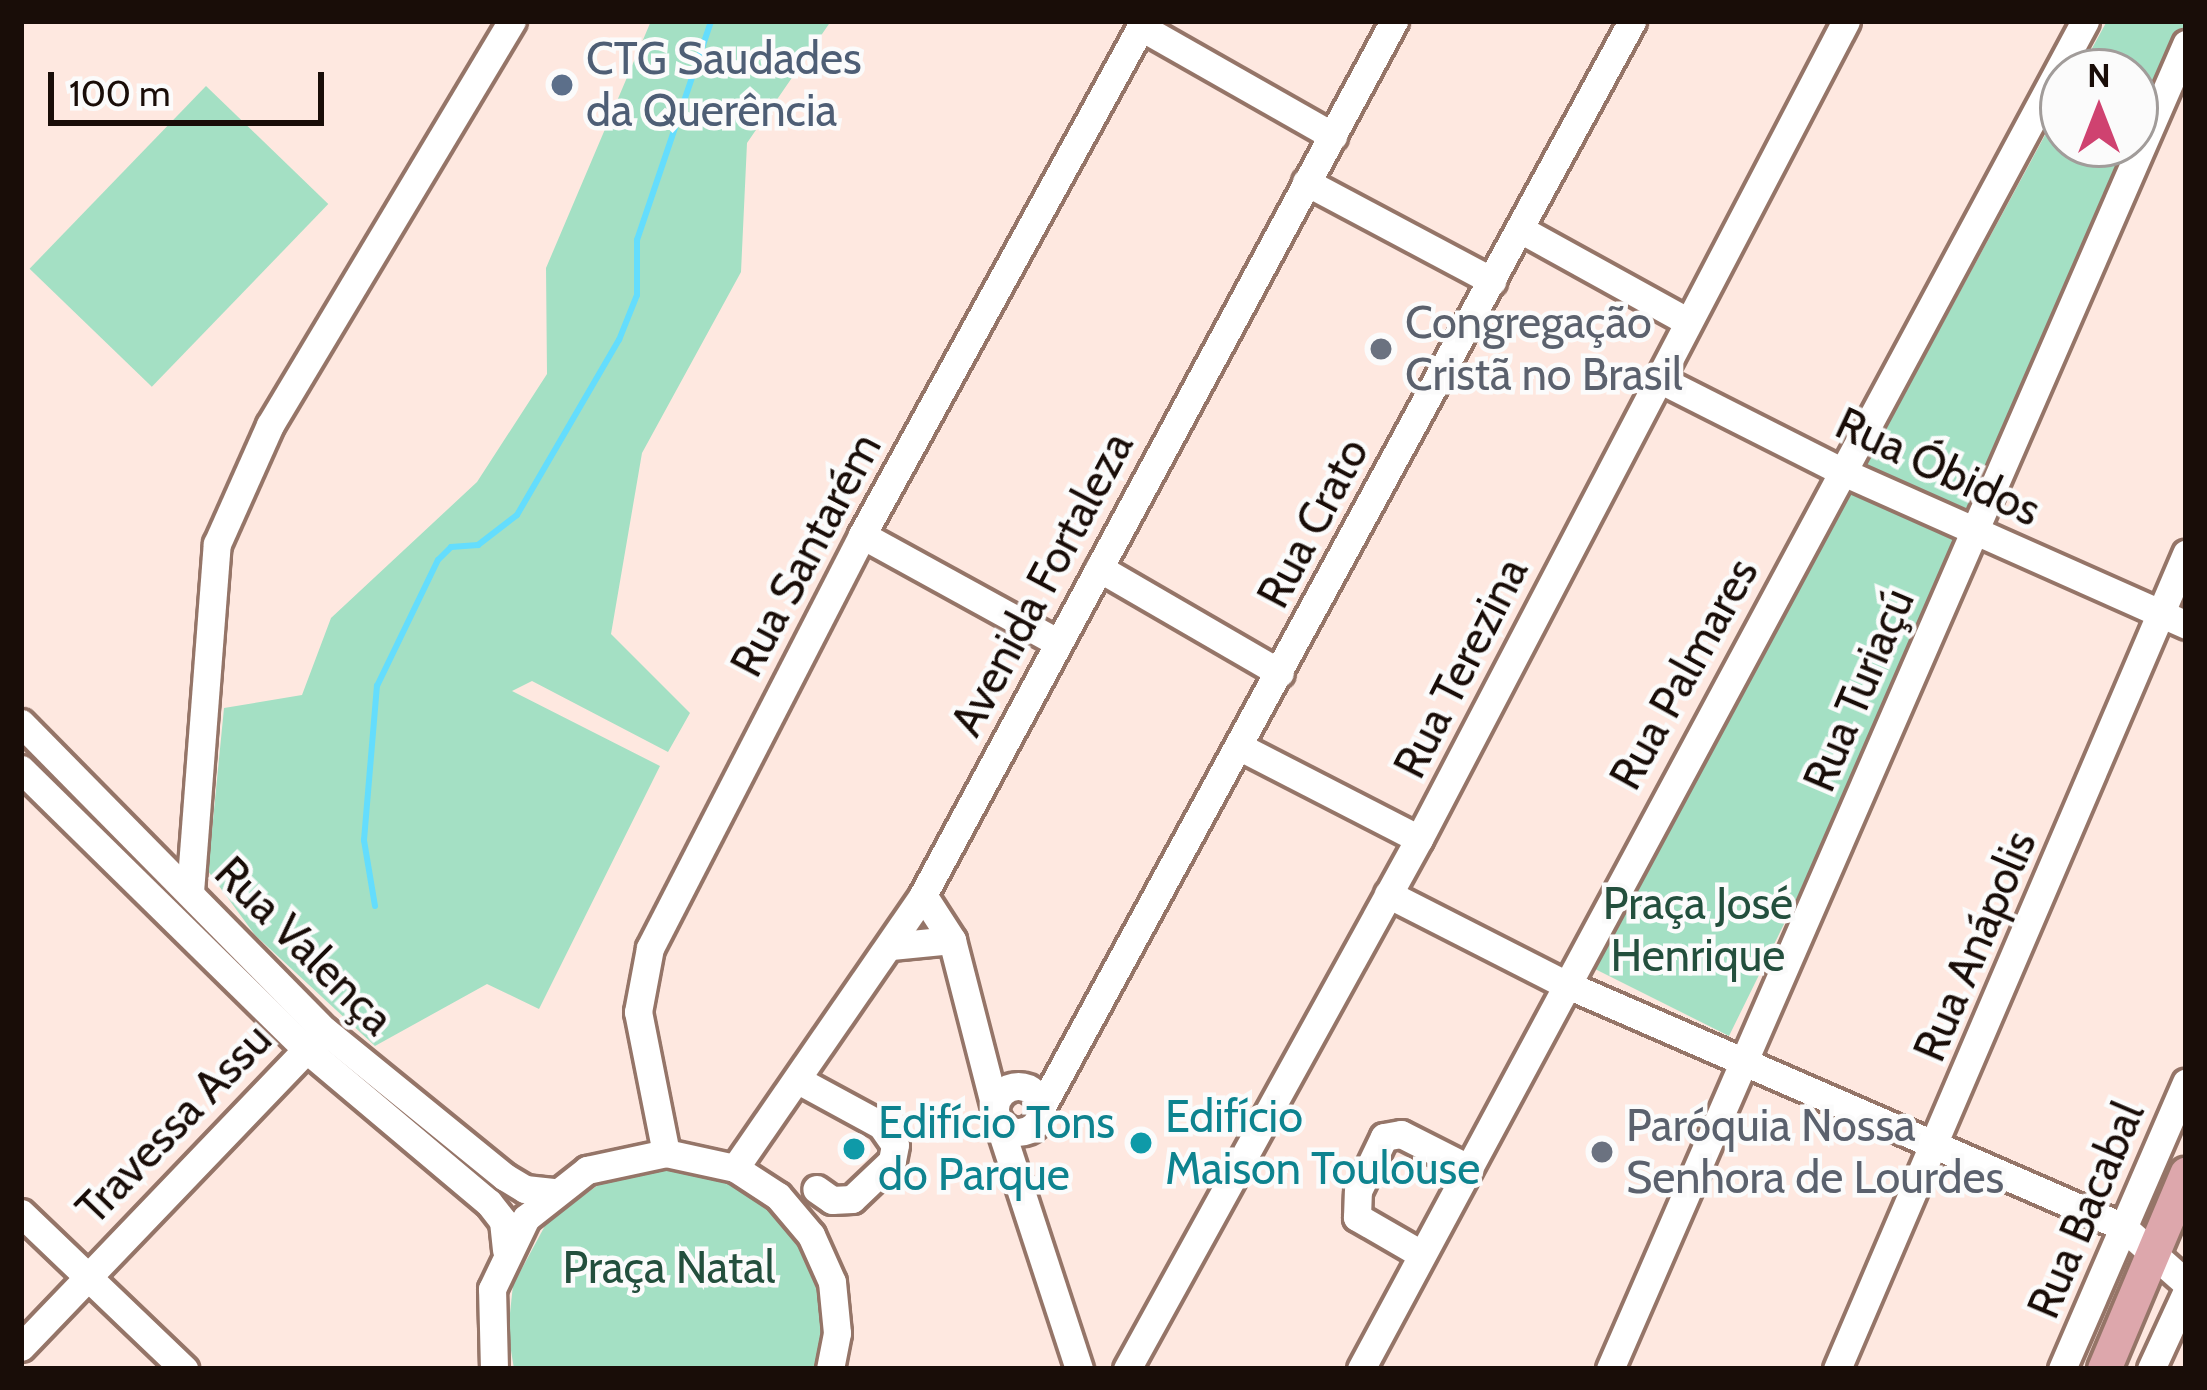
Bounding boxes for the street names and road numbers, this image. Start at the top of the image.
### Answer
street label: Rua Óbidos [1827,396,2049,538]
street label: Avenida Fortaleza [939,423,1145,745]
street label: Rua Santarém [719,424,893,686]
street label: Rua Crato [1246,429,1380,617]
street label: Rua Terezina [1383,549,1539,787]
street label: Rua Palmares [1598,549,1770,799]
street label: Rua Turiaçú [1792,581,1926,799]
street label: Rua Anápolis [1902,823,2048,1069]
street label: Rua Valença [204,846,404,1046]
street label: Travessa Assu [65,1013,283,1235]
street label: Rua Bacabal [2016,1094,2156,1326]

